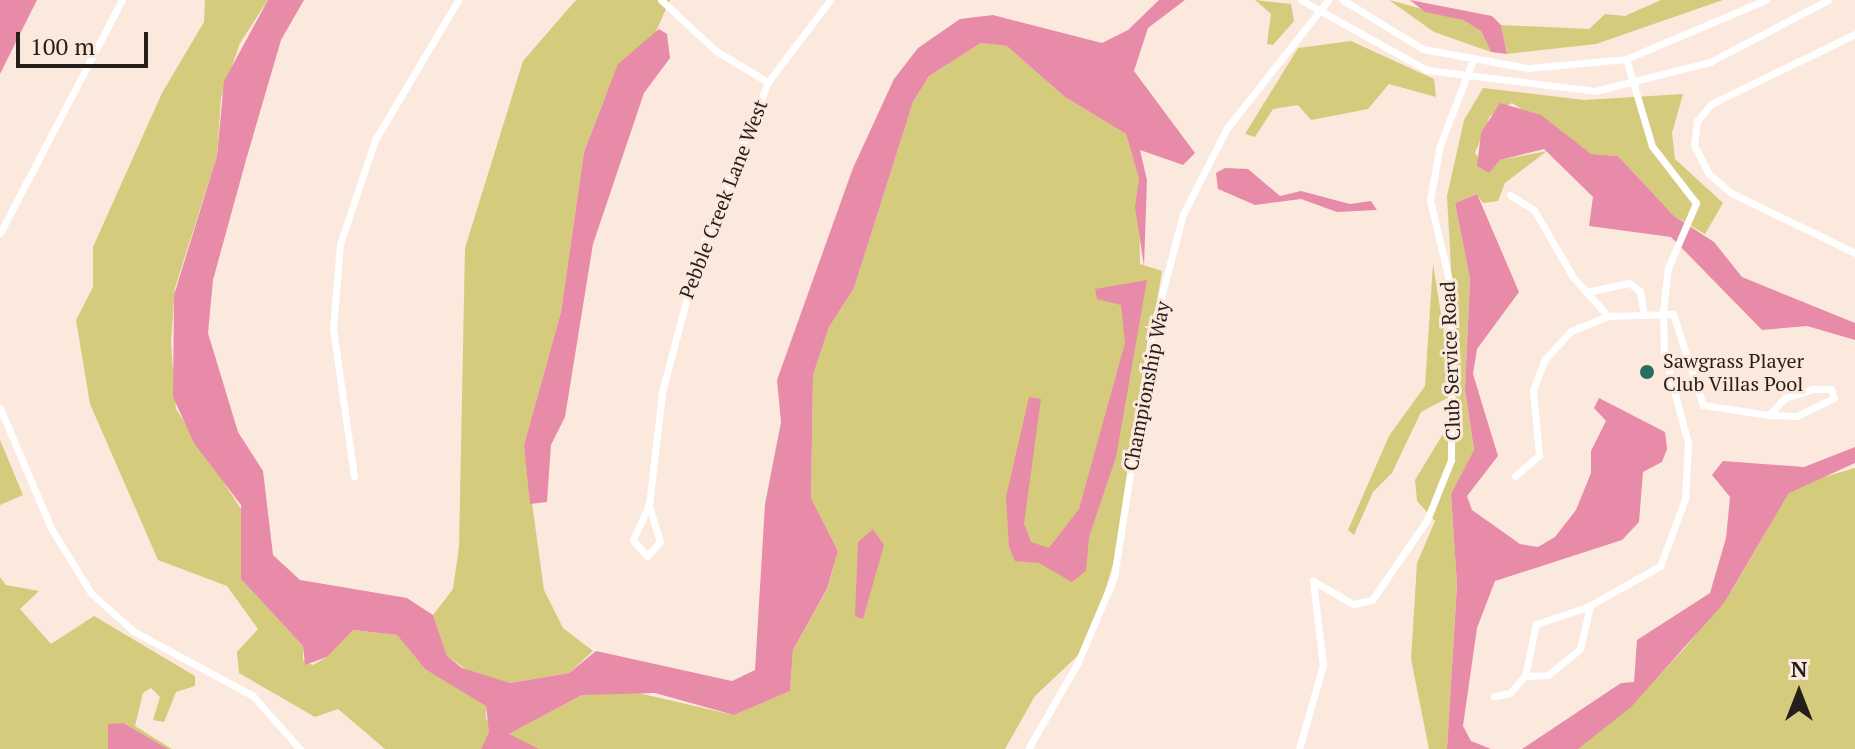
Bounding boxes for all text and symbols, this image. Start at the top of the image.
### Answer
scale bar [20,16,152,66]
text: 100 m [30,30,95,62]
street label: Pebble Creek Lane West [674,96,772,302]
street label: Club Service Road [1435,281,1465,441]
street label: Championship Way [1118,299,1174,473]
place label: Sawgrass Player Club Villas Pool [1663,348,1804,395]
marker: Sawgrass Player Club Villas Pool [1638,363,1656,381]
north arrow [1759,653,1839,733]
text: N [1791,654,1807,683]

